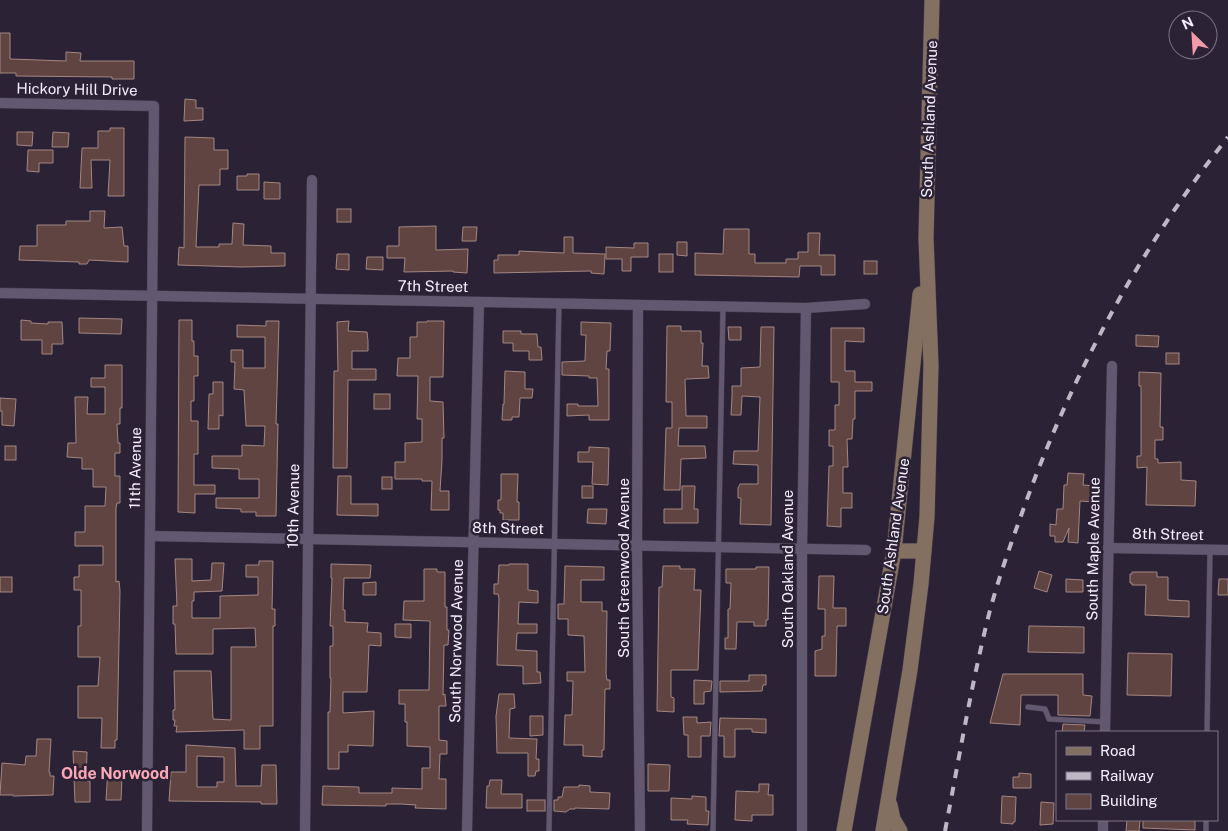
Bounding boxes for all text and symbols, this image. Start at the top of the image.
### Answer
north arrow [1168,10,1218,60]
text: N [1179,14,1196,33]
street label: South Ashland Avenue [918,40,940,198]
street label: Hickory Hill Drive [16,79,138,99]
street label: 7th Street [397,277,469,295]
street label: 11th Avenue [126,427,144,509]
street label: South Ashland Avenue [874,457,912,615]
street label: 10th Avenue [284,463,302,549]
street label: South Maple Avenue [1083,477,1103,621]
street label: South Greenwood Avenue [615,478,632,658]
street label: South Oakland Avenue [779,490,796,648]
street label: 8th Street [472,519,544,537]
street label: 8th Street [1132,525,1204,543]
street label: South Norwood Avenue [446,559,466,723]
legend [1056,731,1218,821]
text: Road [1100,742,1136,759]
district label: Olde Norwood [61,764,169,783]
text: Railway [1100,767,1154,784]
text: Building [1100,792,1158,809]

